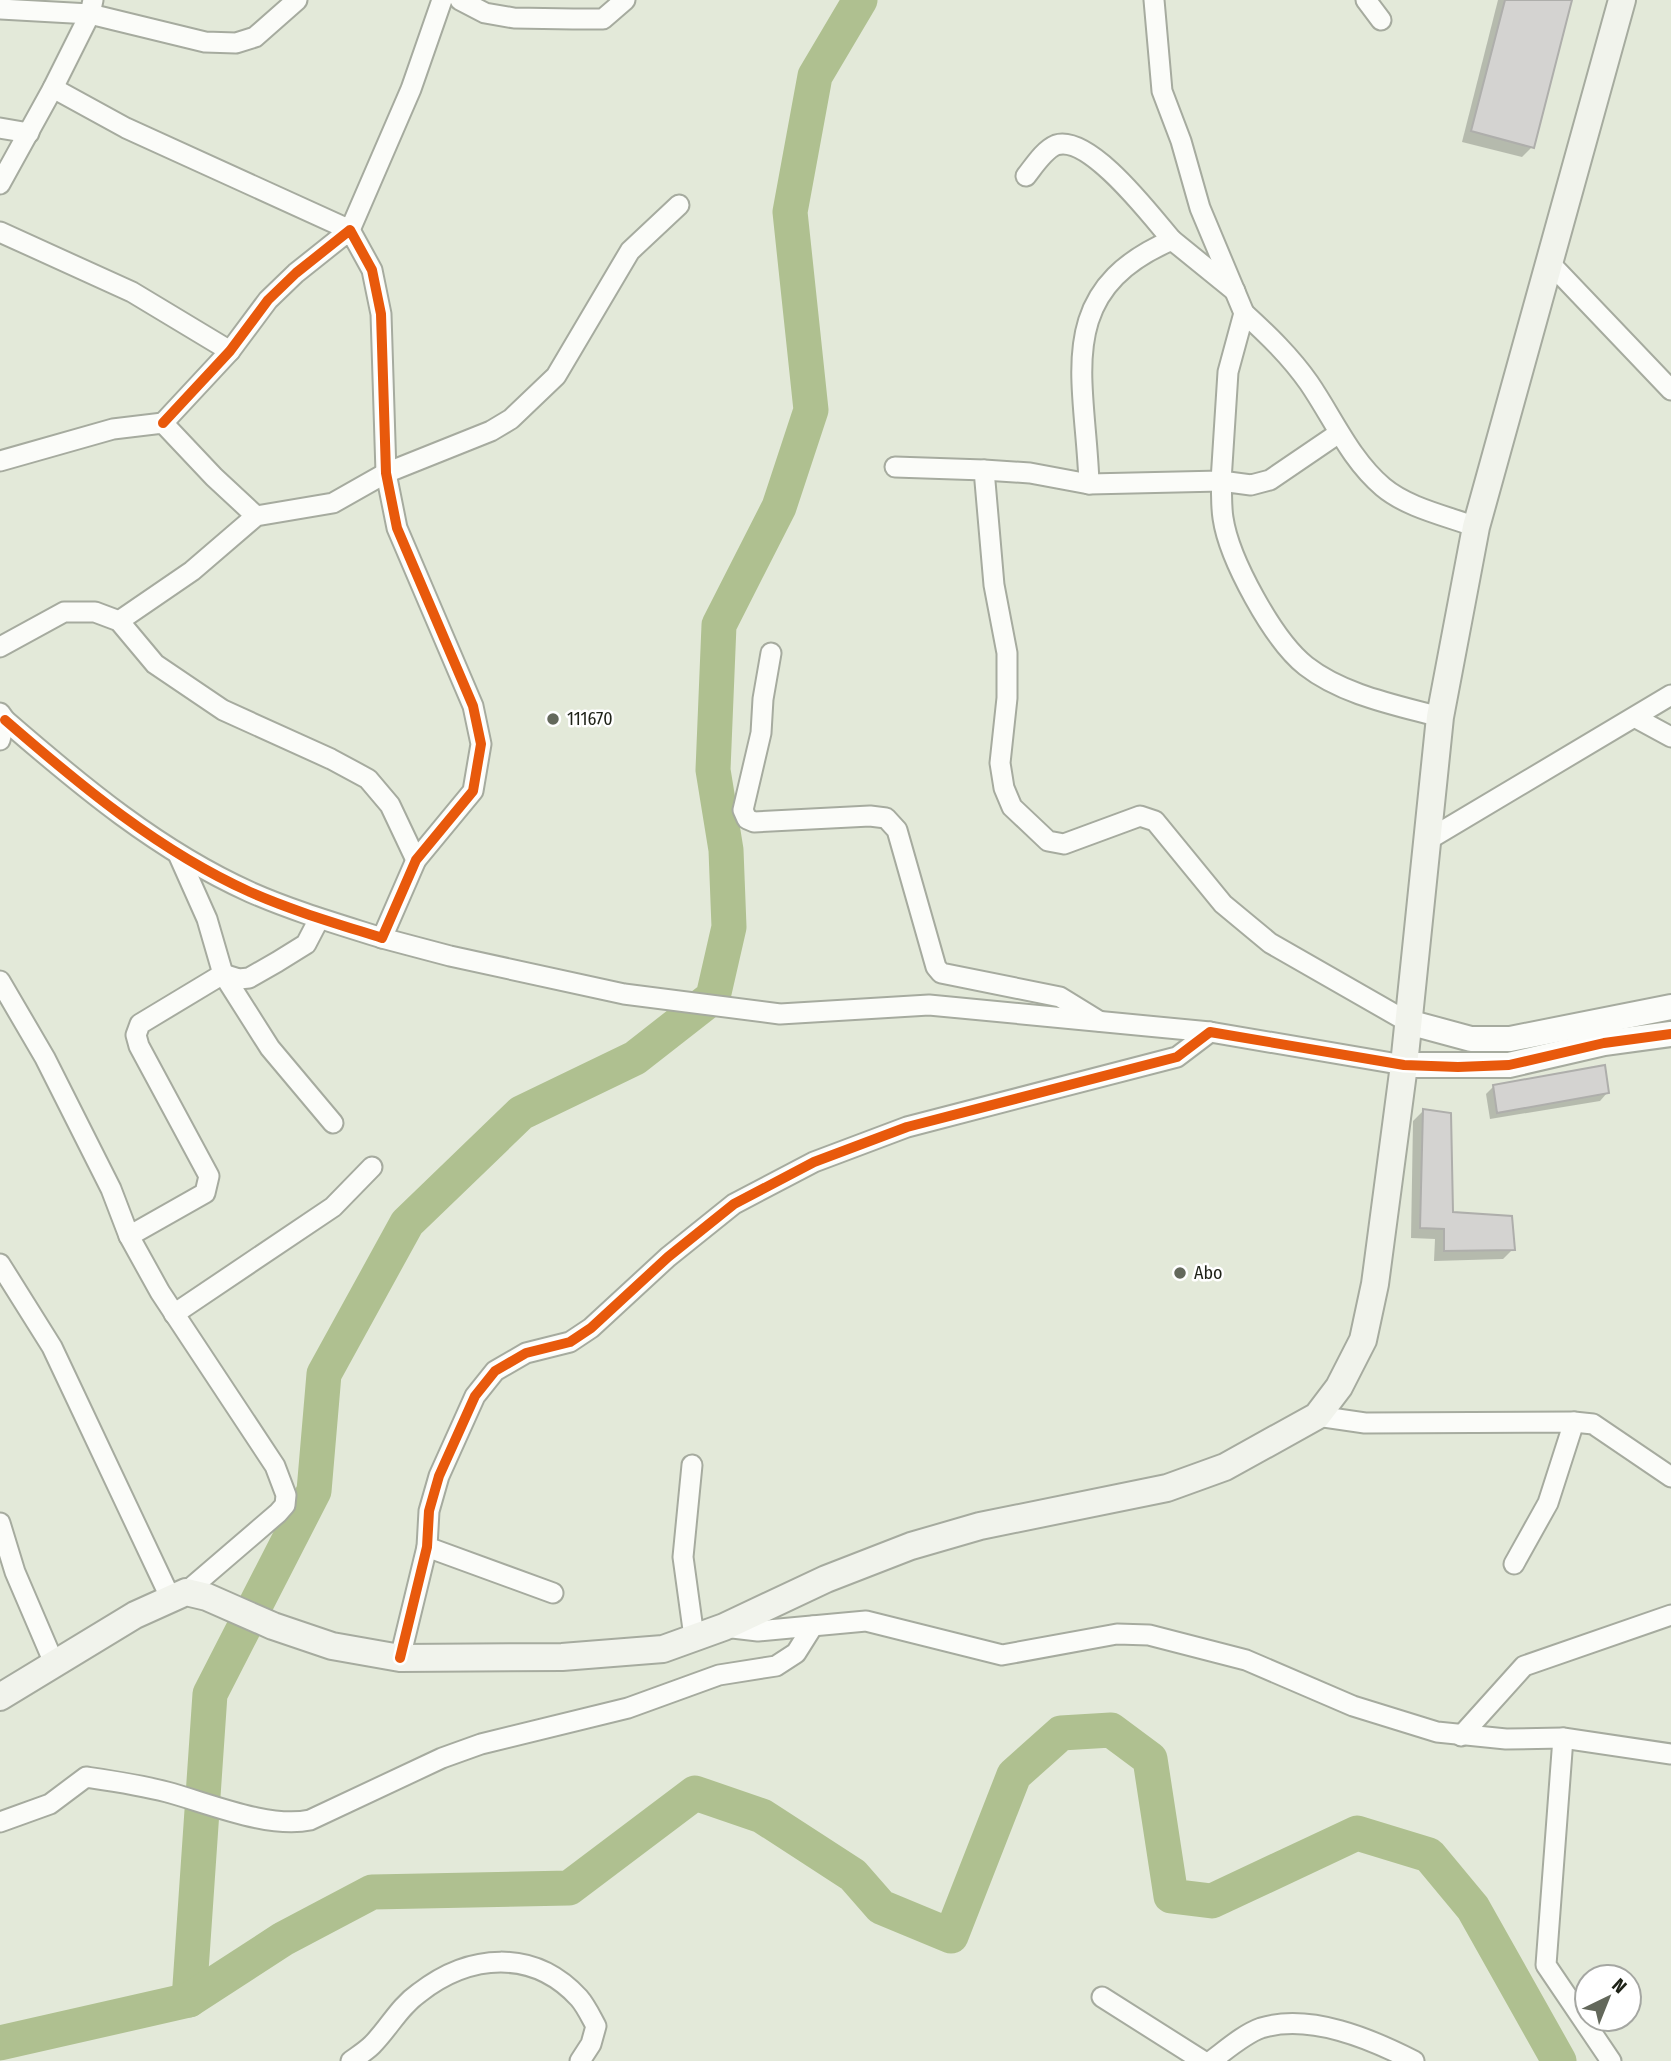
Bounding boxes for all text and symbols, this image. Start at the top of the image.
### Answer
place label: 111670 [567,708,613,730]
marker: 111670 [545,711,561,727]
place label: Abo [1194,1262,1223,1284]
marker: Abo [1172,1265,1188,1281]
north arrow [1573,1963,1643,2033]
text: N [1607,1974,1631,1998]

